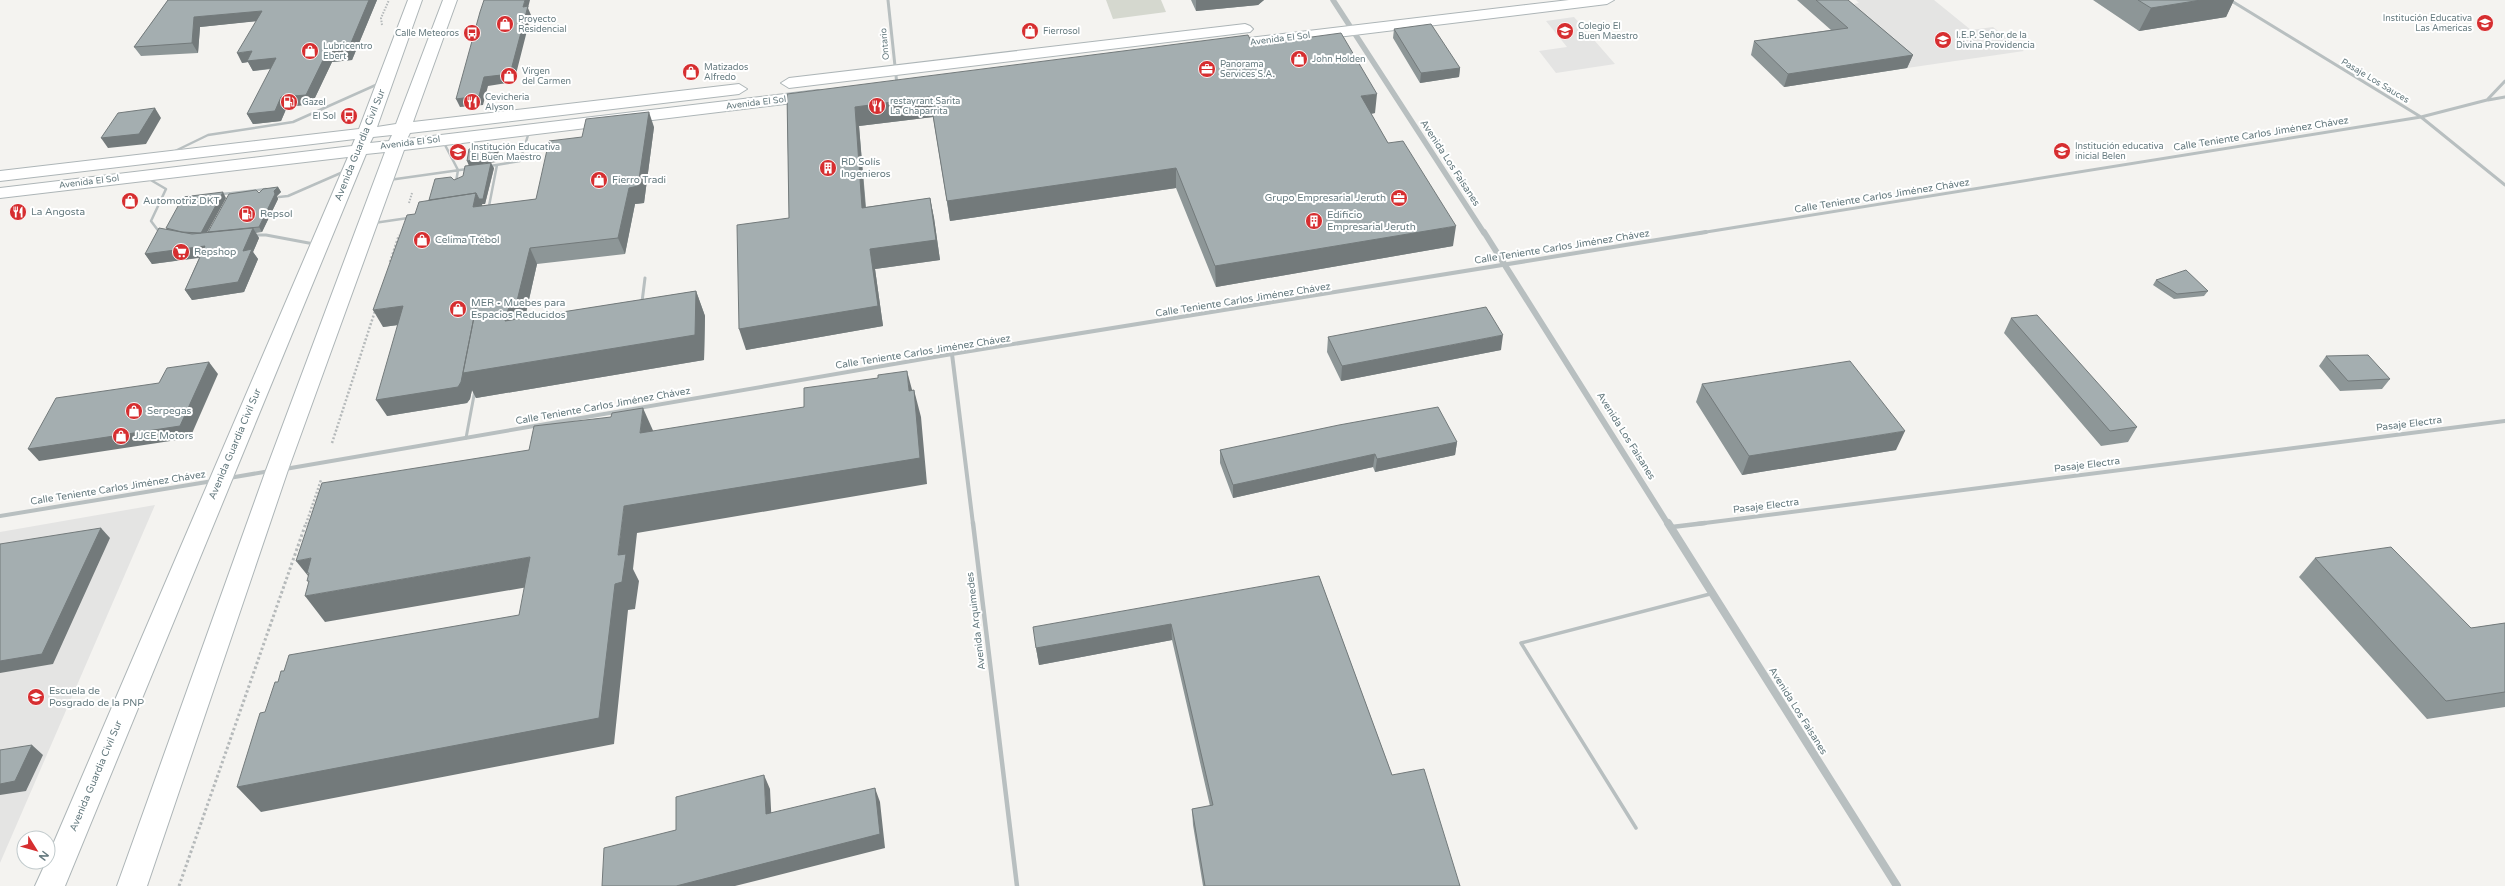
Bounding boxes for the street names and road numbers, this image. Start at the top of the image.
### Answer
street label: Ontario [878,27,892,61]
street label: Avenida El Sol [1249,30,1311,48]
street label: Pasaje Los Sauces [2339,56,2411,106]
street label: Avenida Guardia Civil Sur [332,87,388,203]
street label: Avenida El Sol [725,94,787,112]
street label: Calle Teniente Carlos Jiménez Chávez [2173,114,2349,154]
street label: Avenida Los Faisanes [1418,117,1483,209]
street label: Avenida El Sol [379,134,441,152]
street label: Avenida El Sol [58,173,120,191]
street label: Calle Teniente Carlos Jiménez Chávez [1794,176,1970,216]
street label: Calle Teniente Carlos Jiménez Chávez [1474,227,1650,267]
street label: Calle Teniente Carlos Jiménez Chávez [1155,280,1331,320]
street label: Calle Teniente Carlos Jiménez Chávez [835,332,1011,372]
street label: Calle Teniente Carlos Jiménez Chávez [515,385,691,427]
street label: Avenida Guardia Civil Sur [206,387,264,501]
street label: Avenida Los Faisanes [1594,390,1658,482]
street label: Pasaje Electra [2375,414,2443,434]
street label: Pasaje Electra [2053,455,2121,475]
street label: Calle Teniente Carlos Jiménez Chávez [30,468,206,508]
street label: Pasaje Electra [1732,496,1800,516]
street label: Avenida Arquimedes [964,571,988,671]
street label: Avenida Los Faisanes [1766,665,1830,757]
street label: Avenida Guardia Civil Sur [67,719,125,833]

